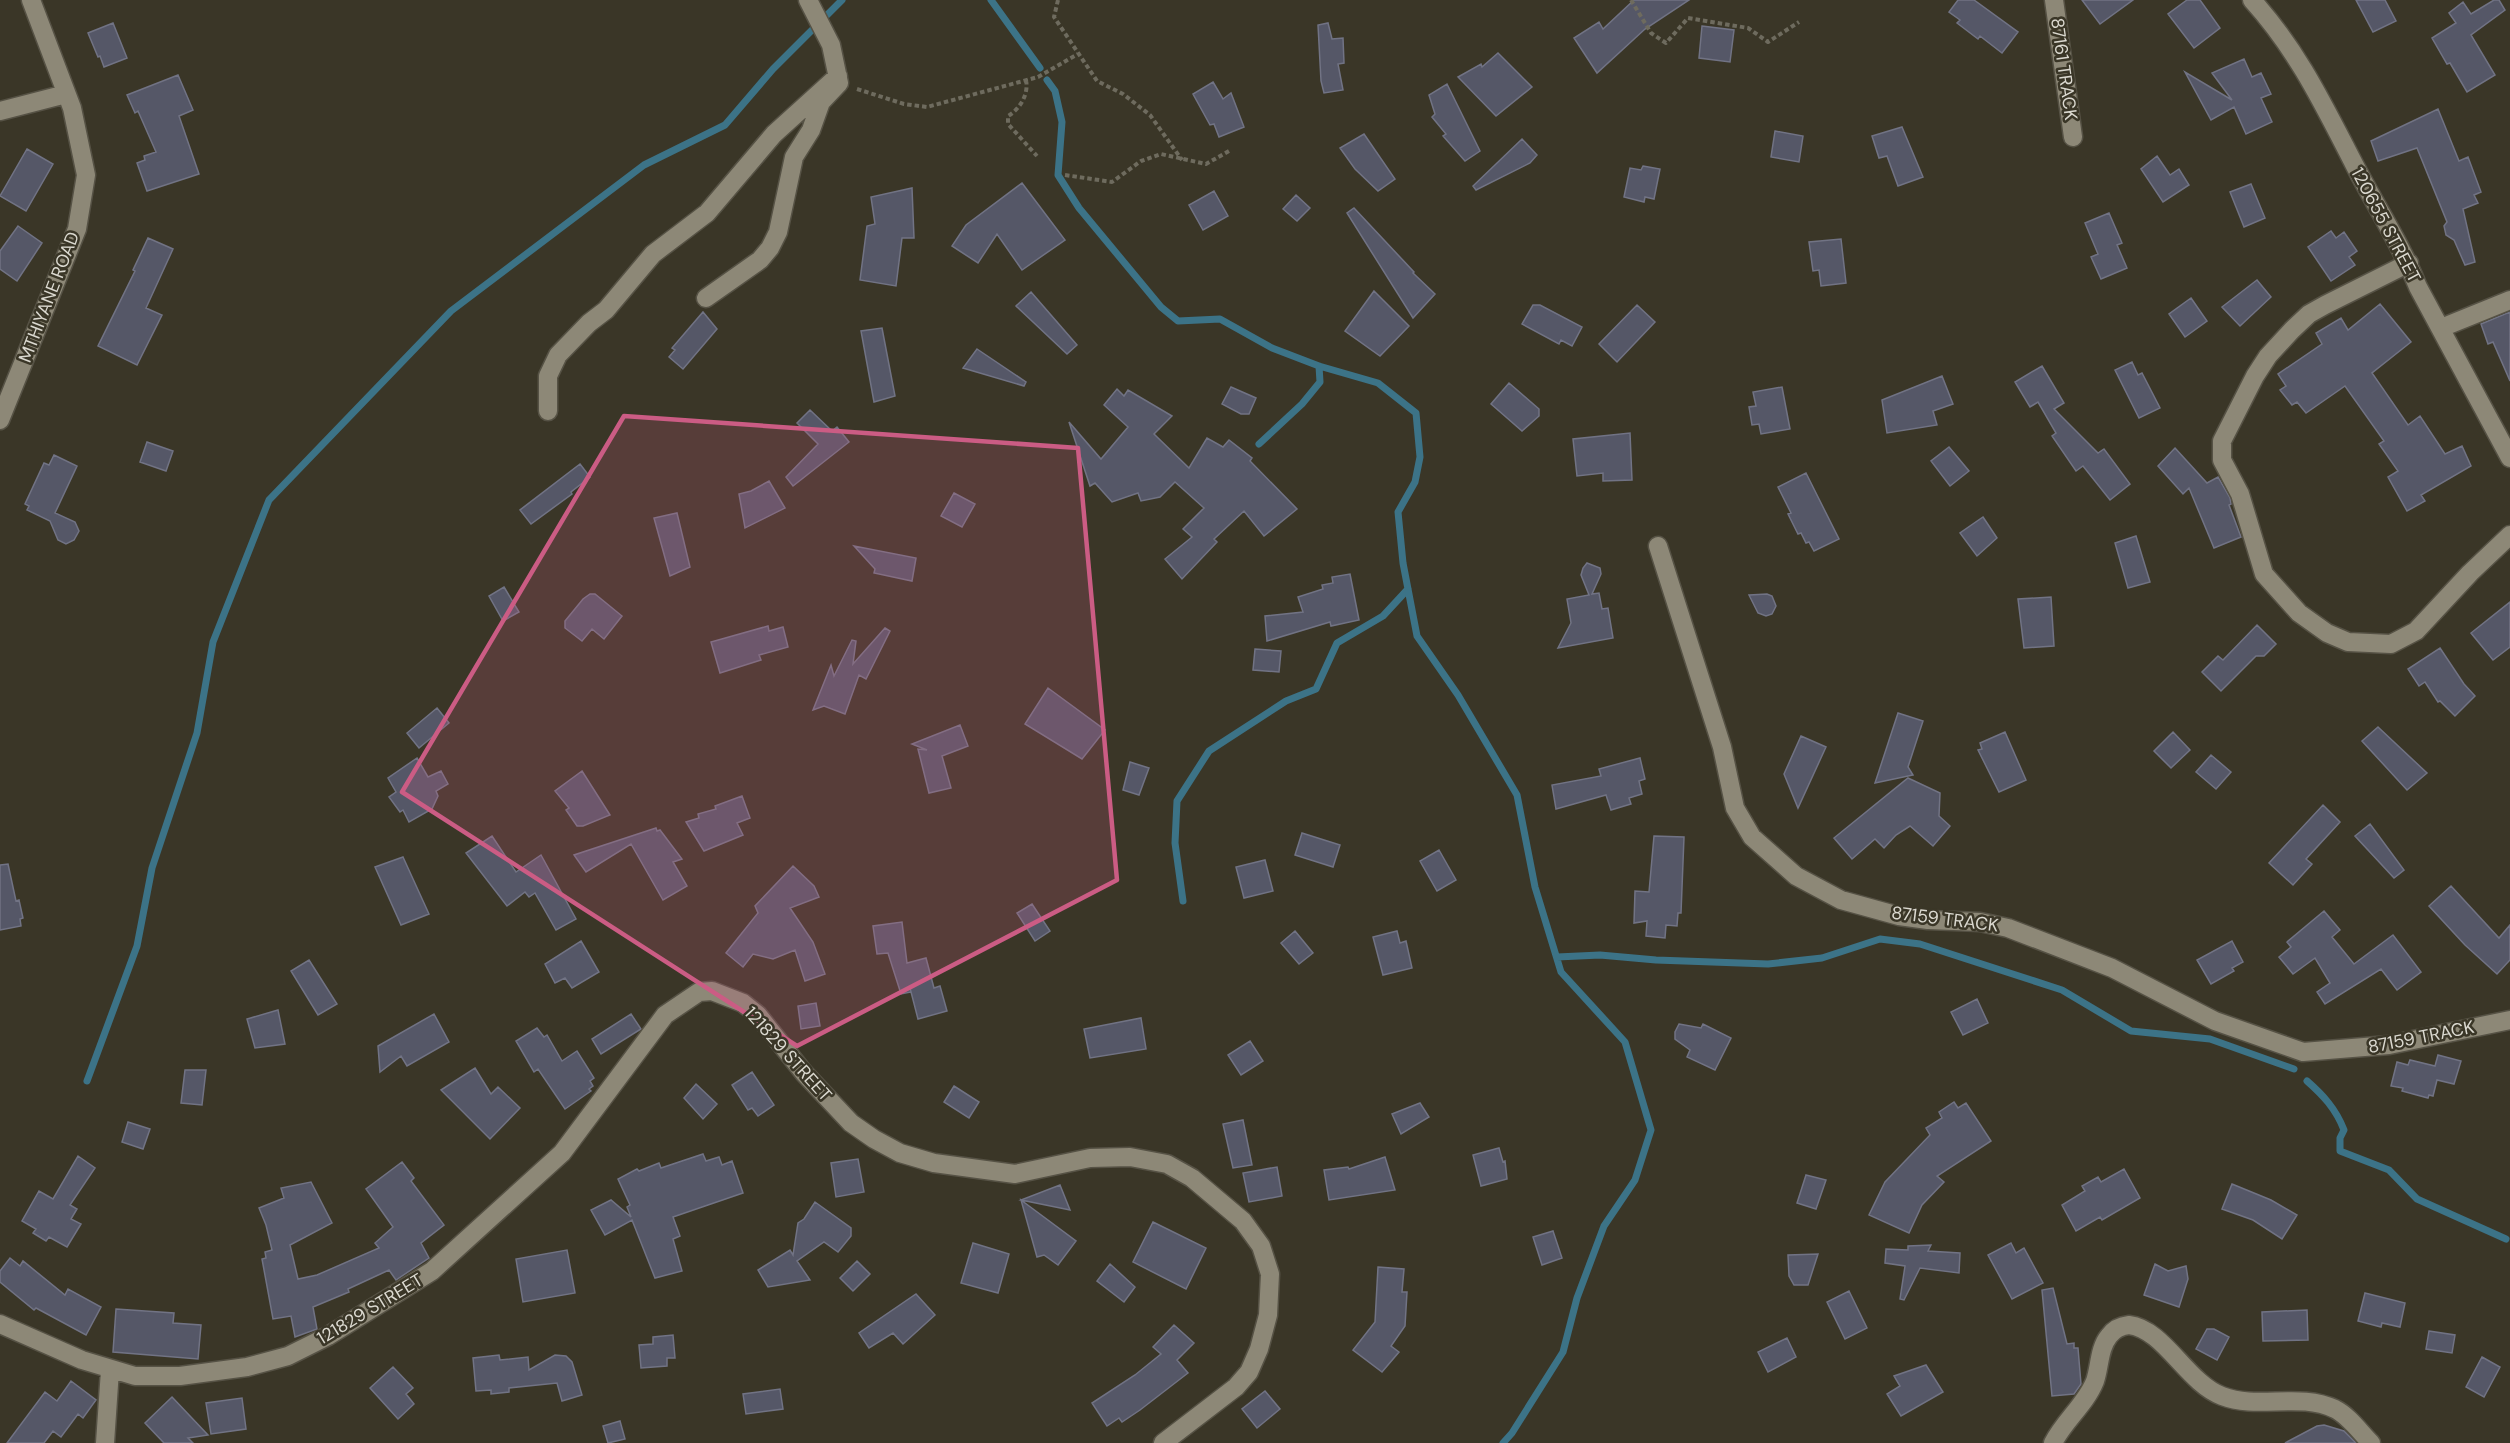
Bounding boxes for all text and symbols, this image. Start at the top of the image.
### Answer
street label: 87161 TRACK [2045,16,2083,122]
street label: 120655 STREET [2346,163,2426,287]
street label: MTHIYANE ROAD [13,228,85,366]
street label: 87159 TRACK [1890,901,2000,938]
street label: 121829 STREET [739,1001,837,1107]
street label: 87159 TRACK [2366,1015,2477,1059]
street label: 121829 STREET [312,1268,428,1350]

